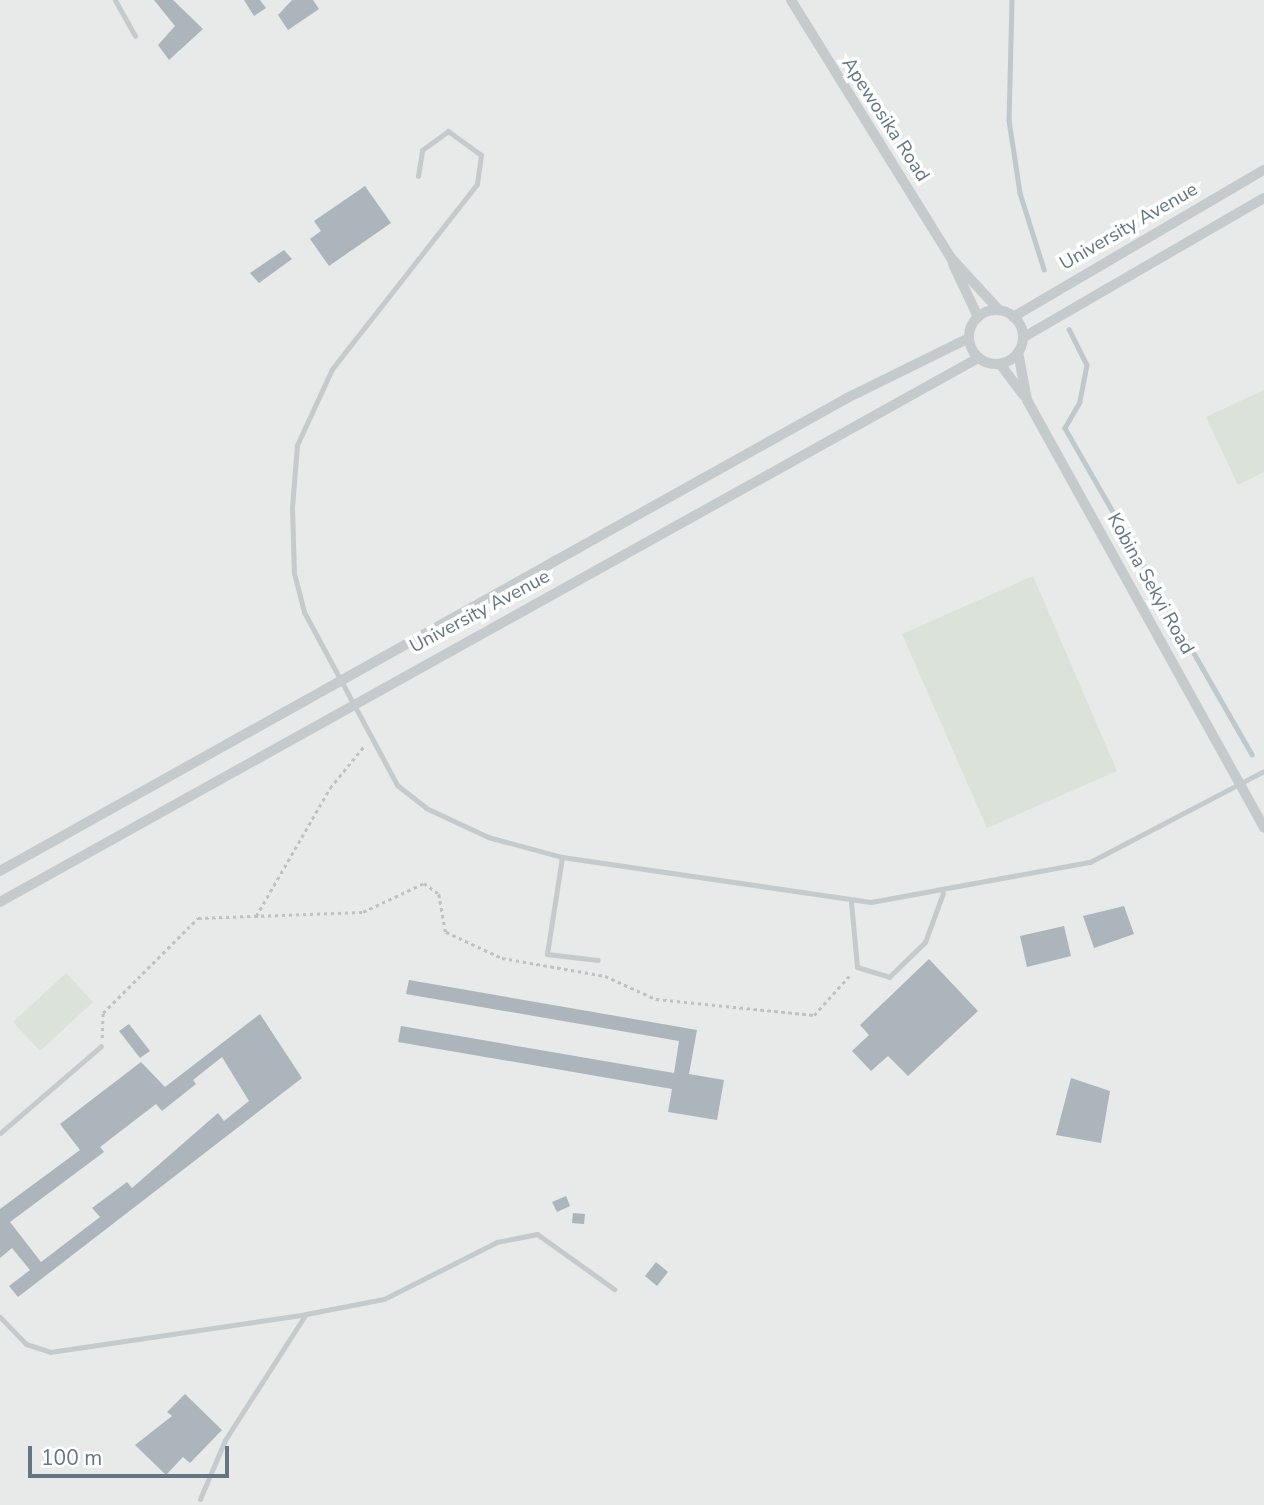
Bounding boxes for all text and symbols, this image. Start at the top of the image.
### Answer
street label: Apewosika Road [836,54,934,186]
street label: University Avenue [1056,178,1202,276]
street label: Kobina Sekyi Road [1102,510,1198,658]
street label: University Avenue [406,566,554,658]
scale bar [32,1432,233,1476]
text: 100 m [41,1444,102,1472]

